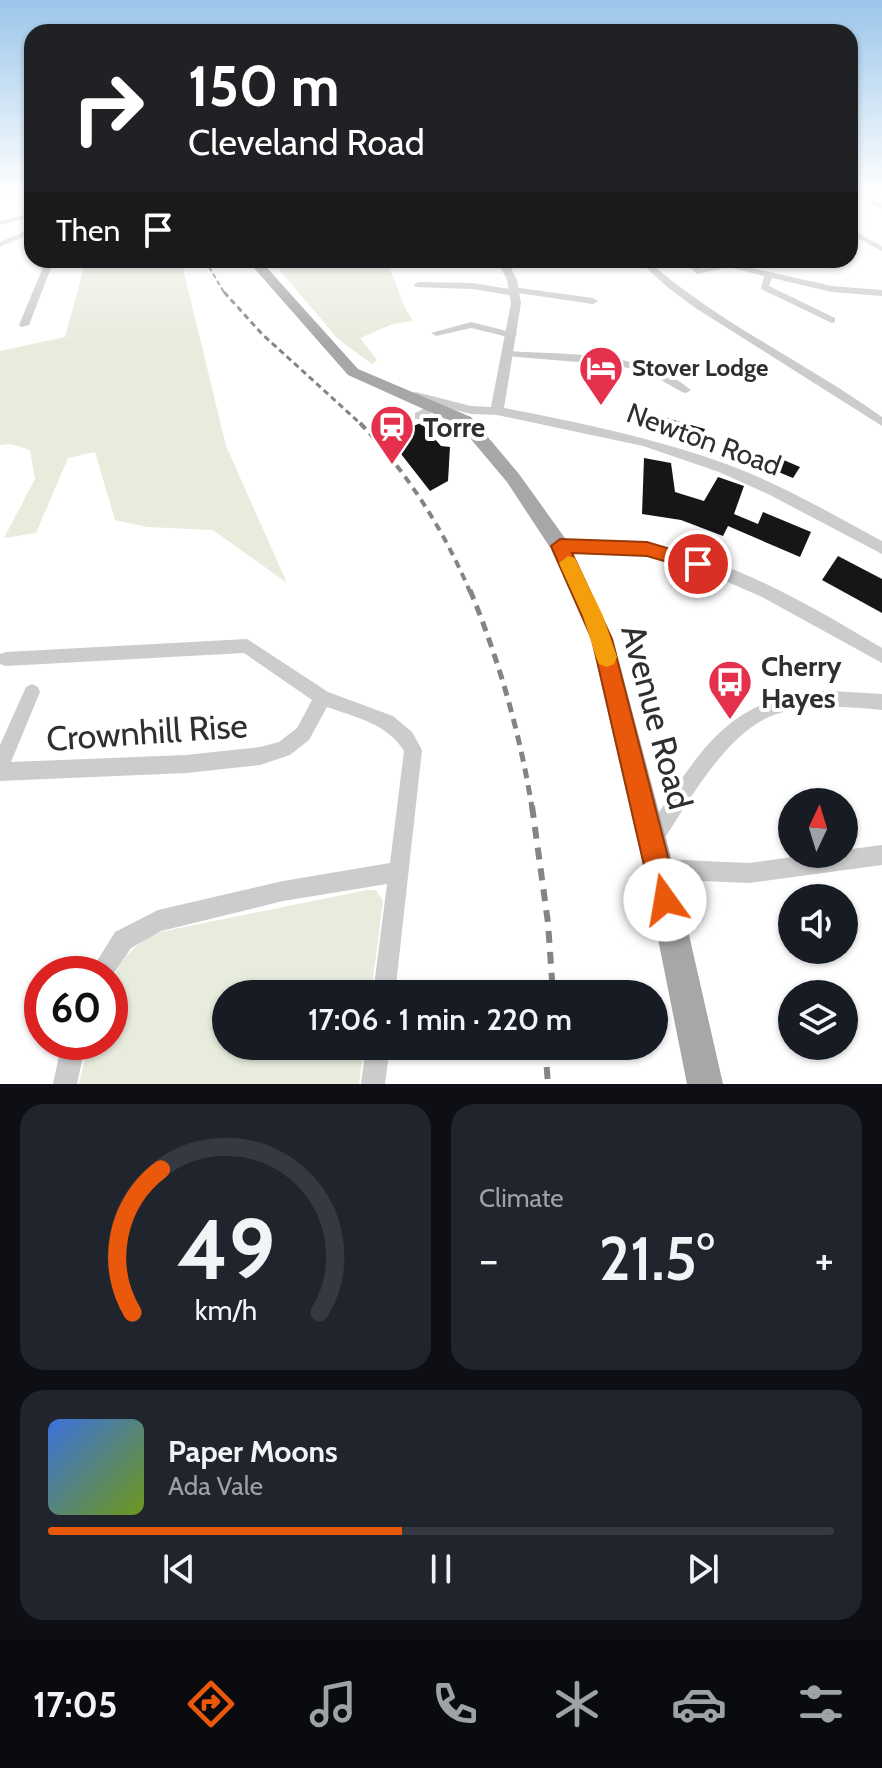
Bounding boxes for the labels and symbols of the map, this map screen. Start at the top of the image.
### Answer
hotel icon: Stover Lodge [577,344,625,407]
place label: Stover Lodge [632,353,768,382]
street label: Newton Road [622,395,786,483]
station icon: Torre [368,403,416,466]
place label: Torre [423,410,485,444]
pin [664,530,732,598]
street label: Avenue Road [612,620,702,814]
place label: Cherry Hayes [761,649,841,715]
bus stop icon: Cherry Hayes [706,658,754,721]
street label: Crownhill Rise [45,704,249,760]
north arrow [778,788,858,868]
position arrow [623,858,707,942]
speed limit sign: 60 [24,956,128,1060]

